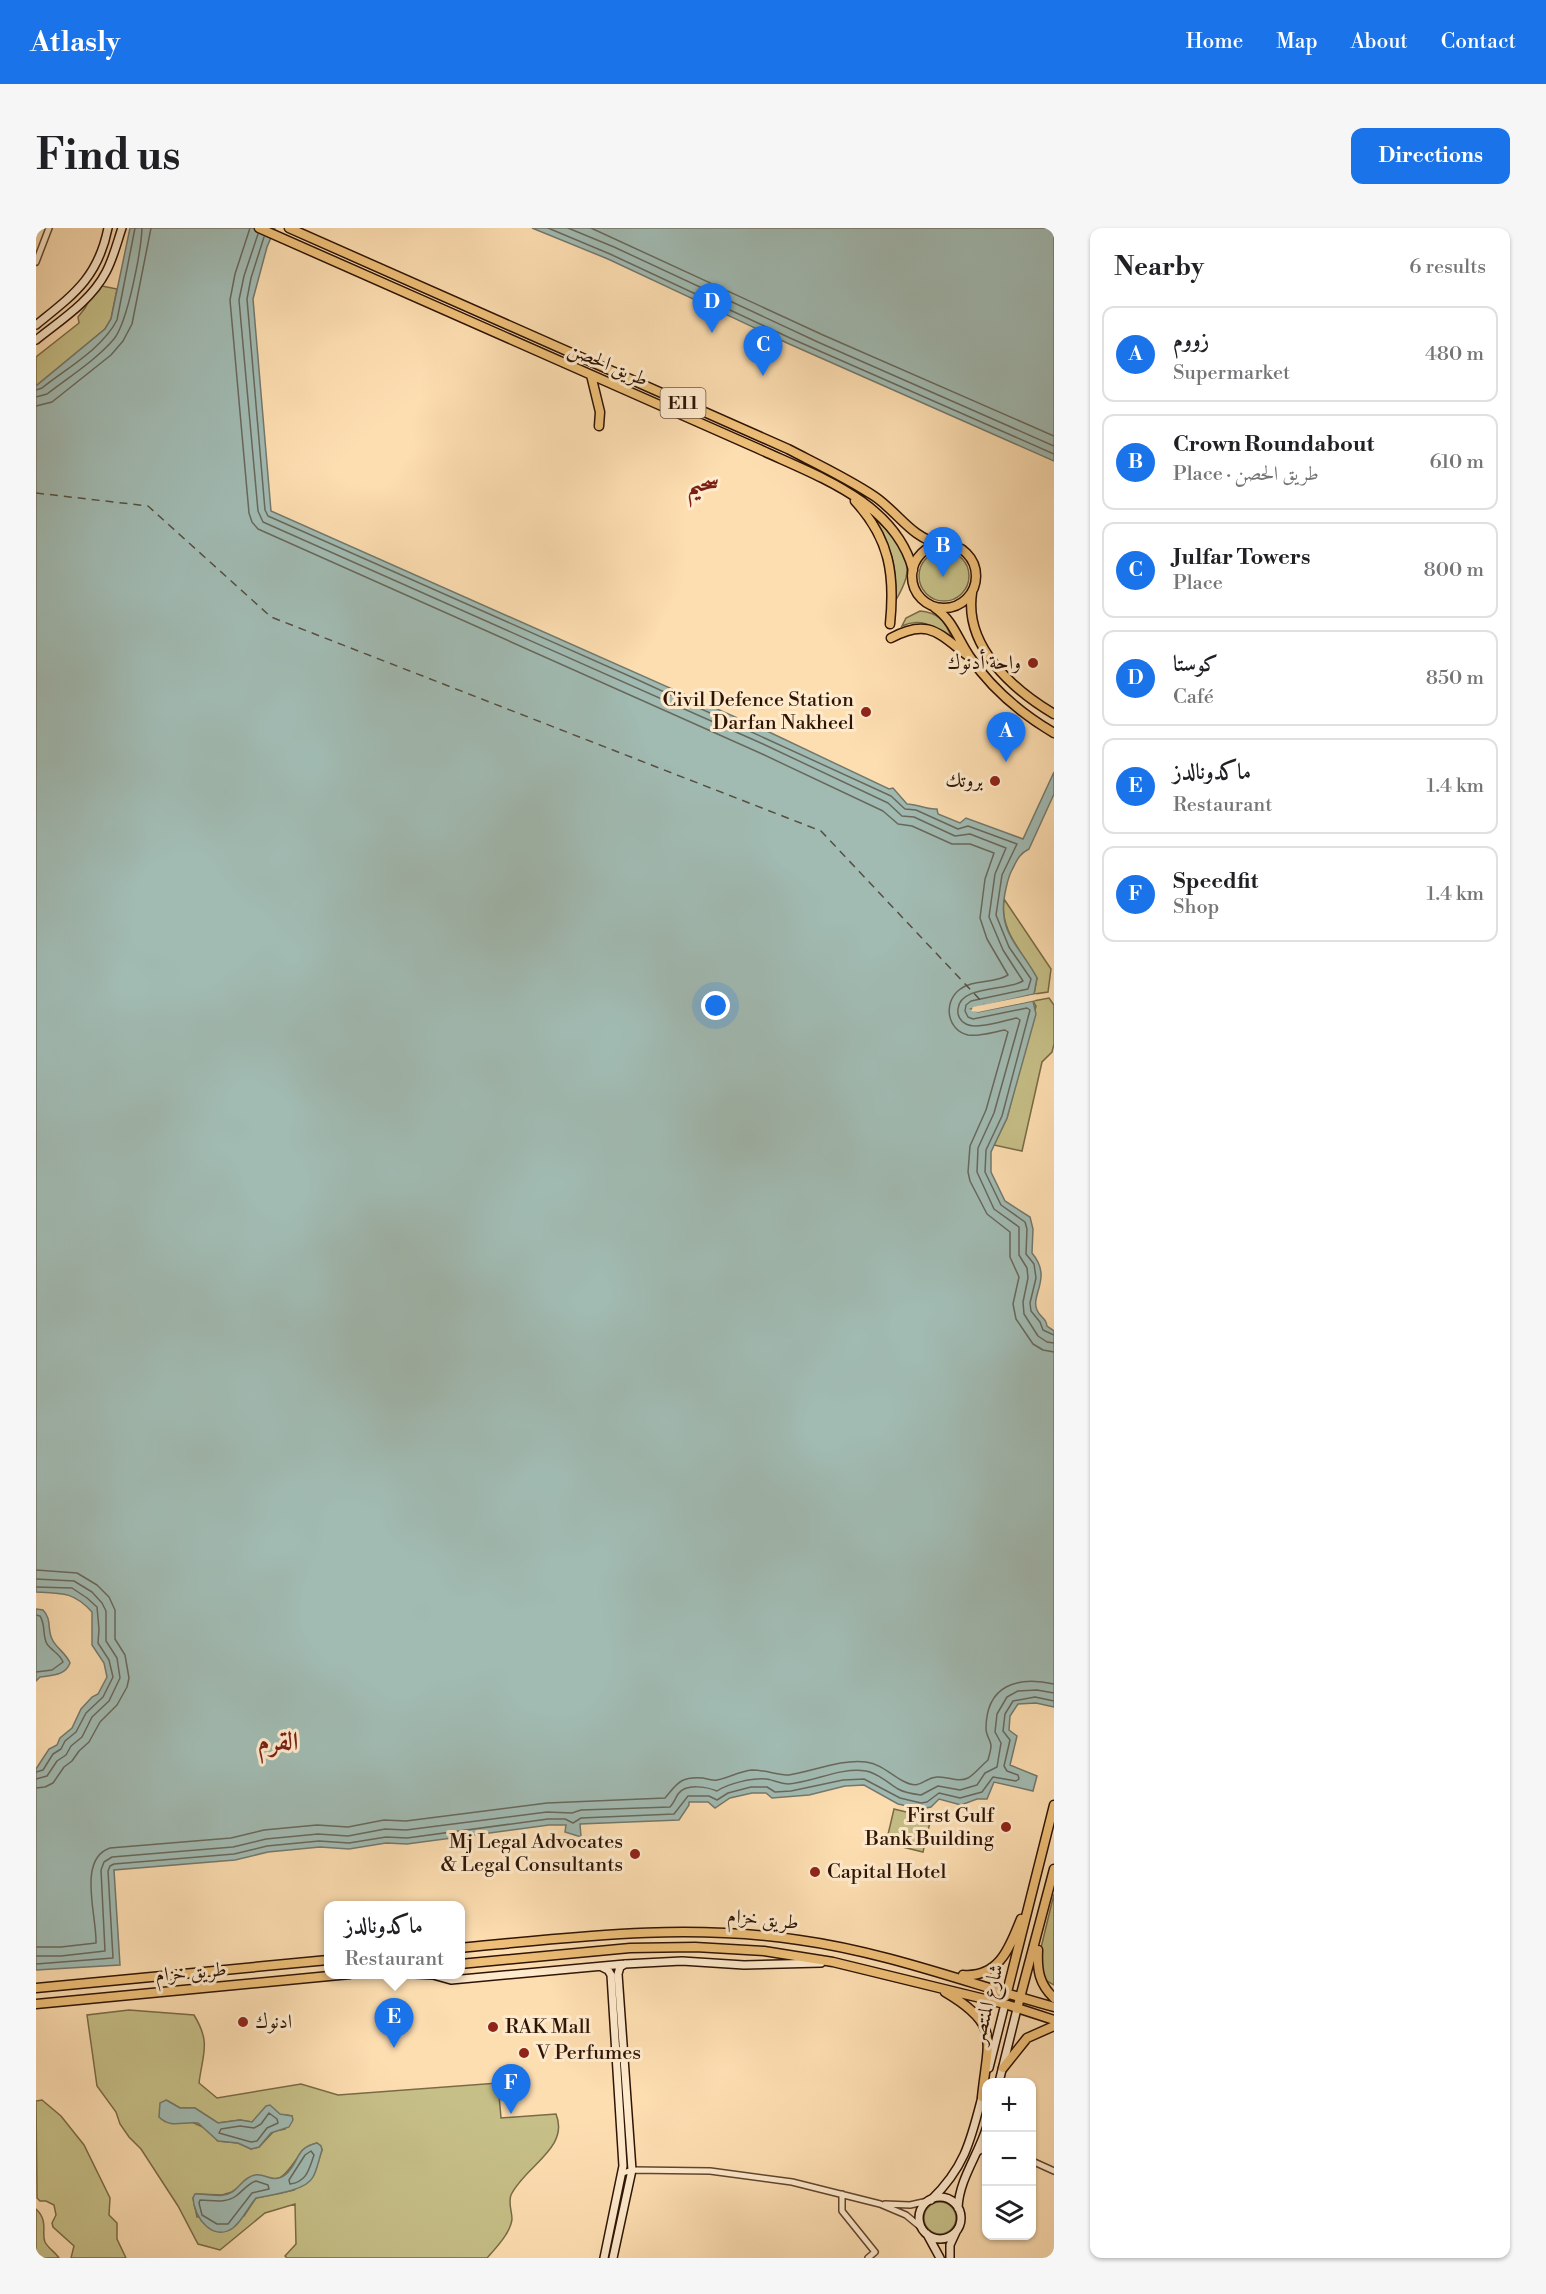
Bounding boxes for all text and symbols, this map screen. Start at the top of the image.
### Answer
text: Atlasly [30,25,120,60]
text: Home [1186,29,1243,55]
text: Map [1276,29,1318,55]
text: About [1351,29,1408,55]
text: Contact [1441,29,1516,55]
button: Directions [1351,128,1510,184]
text: Find us [36,130,180,183]
text: Nearby [1114,251,1204,283]
text: 6 results [1409,255,1486,280]
pin: D [692,284,732,333]
pin: C [744,326,782,376]
text: زووم [1173,327,1209,354]
street label: طريق الحصن [564,337,652,393]
text: A [1128,342,1143,367]
text: 480 m [1425,342,1484,367]
text: Supermarket [1173,361,1290,386]
road number: E11 [660,388,706,418]
text: Crown Roundabout [1173,431,1374,458]
text: B [1128,450,1143,475]
text: 610 m [1430,450,1484,475]
text: Place · طريق الحصن [1173,462,1319,487]
district label: سحيم [687,467,719,508]
pin: B [924,528,962,577]
text: Julfar Towers [1173,544,1310,571]
text: C [1128,558,1143,583]
text: 800 m [1424,558,1484,583]
text: Place [1173,571,1223,596]
place label: واحة أدنوك [947,648,1021,676]
text: كوستا [1173,651,1218,678]
marker: واحة أدنوك [1026,656,1040,670]
text: D [1128,666,1143,691]
text: 850 m [1426,666,1484,691]
text: Café [1173,685,1214,710]
place label: Civil Defence Station Darfan Nakheel [662,688,854,736]
marker: Civil Defence Station Darfan Nakheel [859,705,873,719]
pin: A [986,712,1026,762]
text: ماكدونالدز [1173,759,1251,786]
place label: بروتك [945,769,983,794]
marker: بروتك [988,774,1002,788]
text: E [1129,774,1142,799]
text: 1.4 km [1427,774,1484,799]
text: Restaurant [1173,793,1272,818]
text: Speedfit [1173,868,1258,895]
text: F [1128,882,1143,907]
text: 1.4 km [1427,882,1484,907]
text: Shop [1173,895,1219,920]
your location [701,991,730,1020]
district label: القرم [258,1726,298,1764]
place label: First Gulf Bank Building [864,1804,995,1852]
marker: First Gulf Bank Building [999,1820,1013,1834]
place label: Mj Legal Advocates & Legal Consultants [441,1830,623,1878]
marker: Mj Legal Advocates & Legal Consultants [628,1847,642,1861]
place label: Capital Hotel [827,1860,946,1885]
marker: Capital Hotel [808,1865,822,1879]
popup [324,1901,465,1979]
street label: طريق خزام [726,1904,800,1940]
text: ماكدونالدز [345,1913,423,1940]
text: Restaurant [345,1947,444,1972]
street label: طريق خزام [154,1957,228,1993]
street label: شارع المنتصر [966,1962,1014,2049]
pin: E [374,1998,414,2048]
place label: ادنوك [255,2010,292,2035]
marker: ادنوك [236,2015,250,2029]
place label: RAK Mall [505,2015,591,2040]
marker: RAK Mall [486,2020,500,2034]
place label: V Perfumes [535,2041,641,2066]
marker: V Perfumes [517,2046,531,2060]
pin: F [492,2064,530,2114]
map controls [982,2078,1036,2240]
button: + [982,2078,1036,2132]
button: − [982,2132,1036,2186]
button: layers [982,2186,1036,2240]

